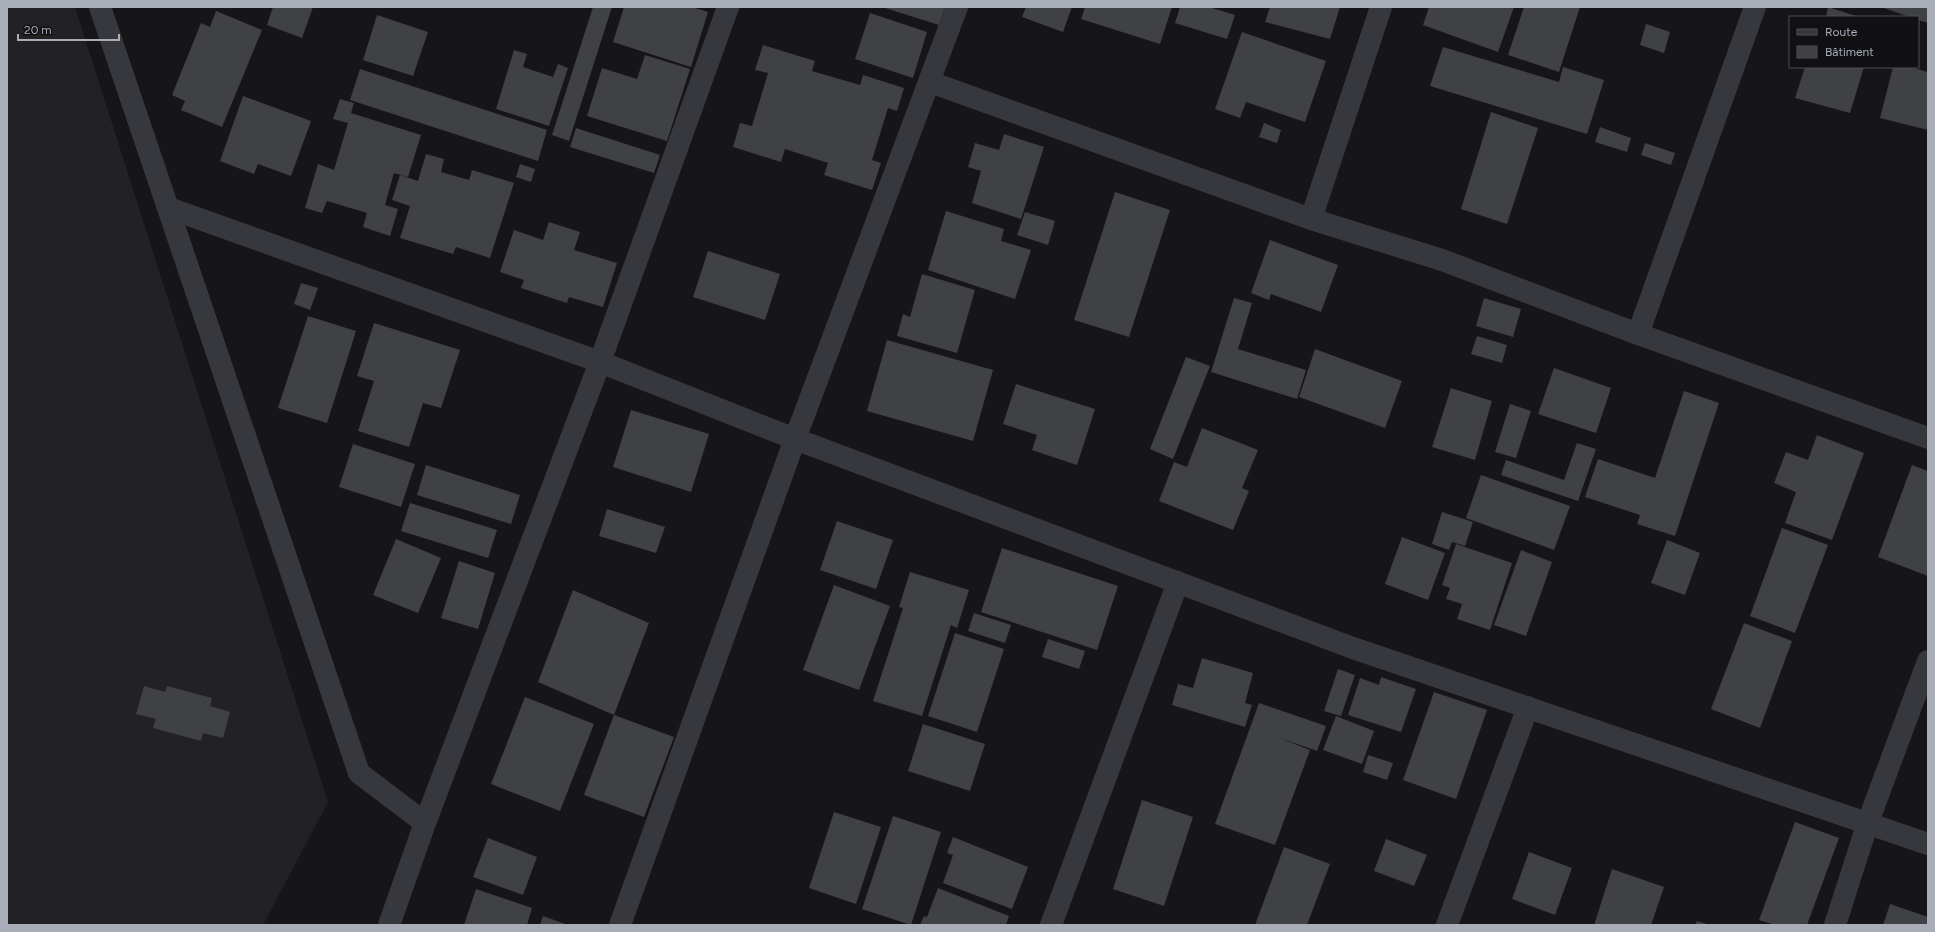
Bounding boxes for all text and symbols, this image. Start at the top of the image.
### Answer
scale bar [18,16,119,42]
legend [1789,16,1919,68]
text: 20 m [24,23,52,37]
text: Route [1825,25,1858,39]
text: Bâtiment [1825,45,1874,59]

